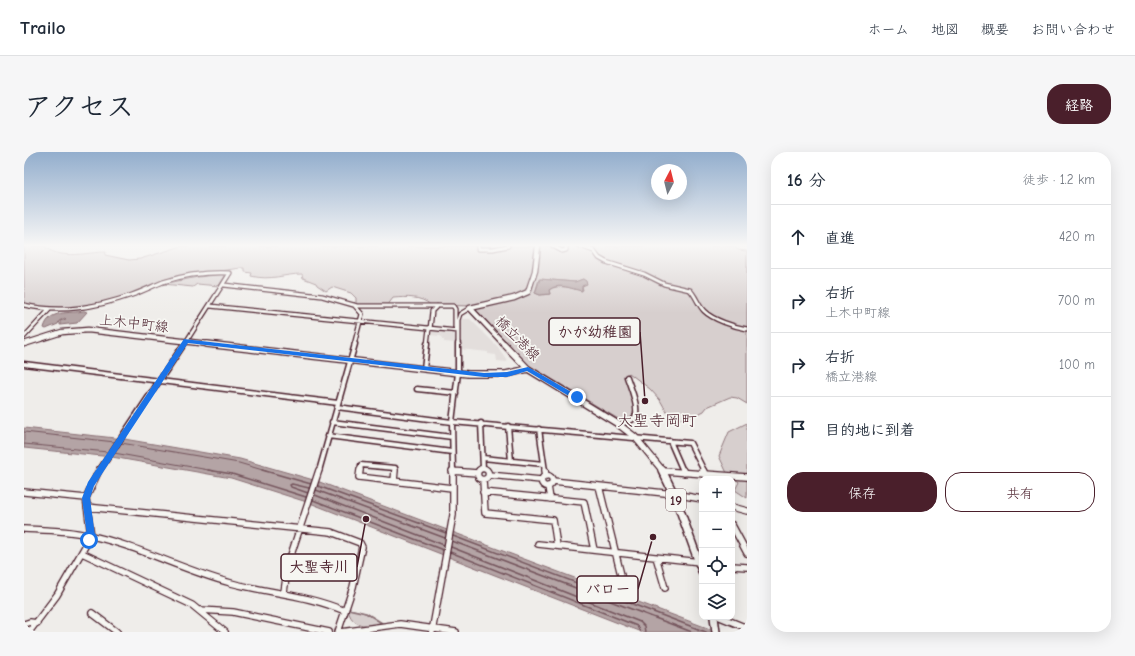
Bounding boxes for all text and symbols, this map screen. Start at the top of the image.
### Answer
text: Trailo [20,17,66,39]
text: ホーム [868,21,909,38]
text: 地図 [931,21,959,38]
text: 概要 [981,21,1009,38]
text: お問い合わせ [1031,21,1115,38]
button: 経路 [1047,84,1111,124]
text: アクセス [24,91,134,123]
north arrow [651,164,687,200]
text: 16 分 [787,171,826,190]
text: 徒歩 · 1.2 km [1023,172,1095,187]
icon: ahead [787,226,809,248]
text: 直進 [825,229,855,247]
text: 420 m [1059,229,1095,244]
text: 右折 [825,284,855,302]
icon: right [787,290,809,312]
text: 700 m [1058,293,1095,308]
text: 上木中町線 [825,305,890,320]
street label: 上木中町線 [98,311,170,336]
street label: 橋立港線 [492,313,543,364]
callout: かが幼稚園 [549,318,640,345]
text: かが幼稚園 [557,323,633,341]
text: 右折 [825,348,855,366]
icon: right [787,354,809,376]
text: 100 m [1059,357,1095,372]
text: 橋立港線 [825,369,877,384]
route end [568,388,586,406]
district label: 大聖寺岡町 [617,412,697,430]
icon: arrive [787,418,809,440]
text: 目的地に到着 [825,421,915,439]
button: 保存 [787,472,937,512]
button: 共有 [945,472,1095,512]
map controls [699,476,735,620]
button: + [699,476,735,512]
road number: 19 [666,489,686,511]
button: − [699,512,735,548]
route start [80,531,98,549]
button: locate [699,548,735,584]
callout: 大聖寺川 [281,554,357,581]
text: 大聖寺川 [289,558,349,576]
callout: バロー [577,576,638,603]
text: バロー [585,580,631,598]
button: layers [699,584,735,620]

